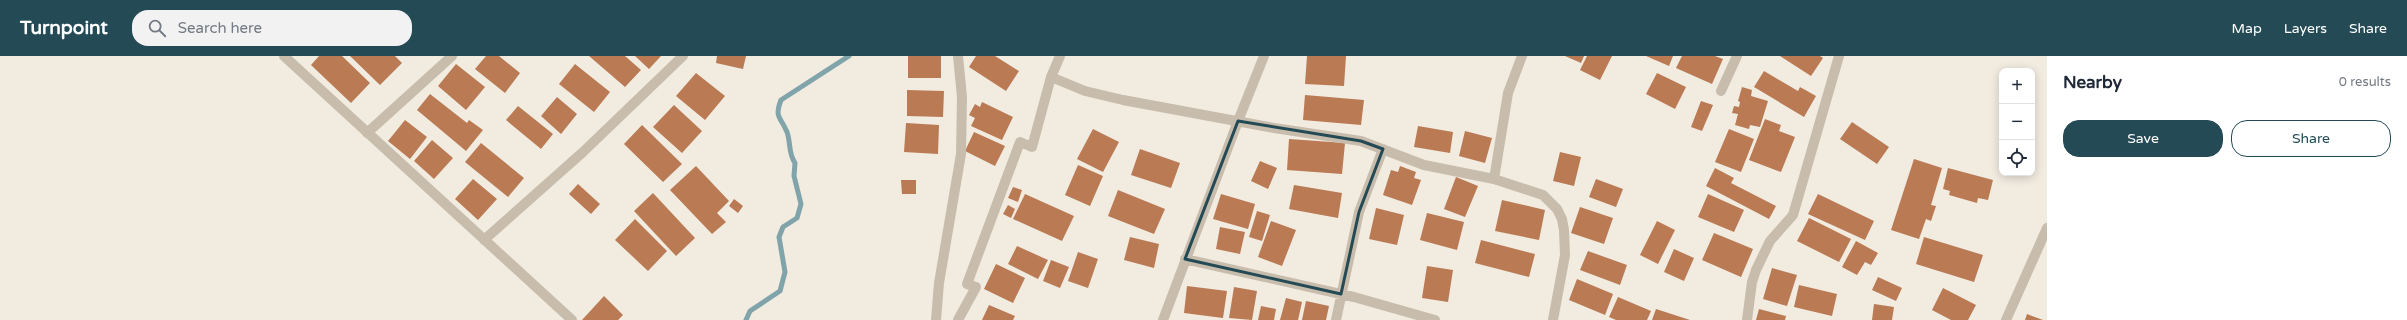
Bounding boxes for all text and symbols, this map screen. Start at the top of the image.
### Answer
search box [132,10,412,46]
text: Turnpoint [20,17,108,39]
icon: search [146,17,168,39]
text: Search here [178,19,262,37]
text: Map [2232,20,2262,37]
text: Layers [2284,20,2327,37]
text: Share [2349,20,2387,37]
map controls [1999,68,2035,176]
button: + [1999,68,2035,104]
text: Nearby [2063,72,2122,93]
text: 0 results [2339,74,2391,90]
button: − [1999,104,2035,140]
button: Save [2063,120,2223,157]
button: Share [2231,120,2391,157]
button: locate [1999,140,2035,176]

